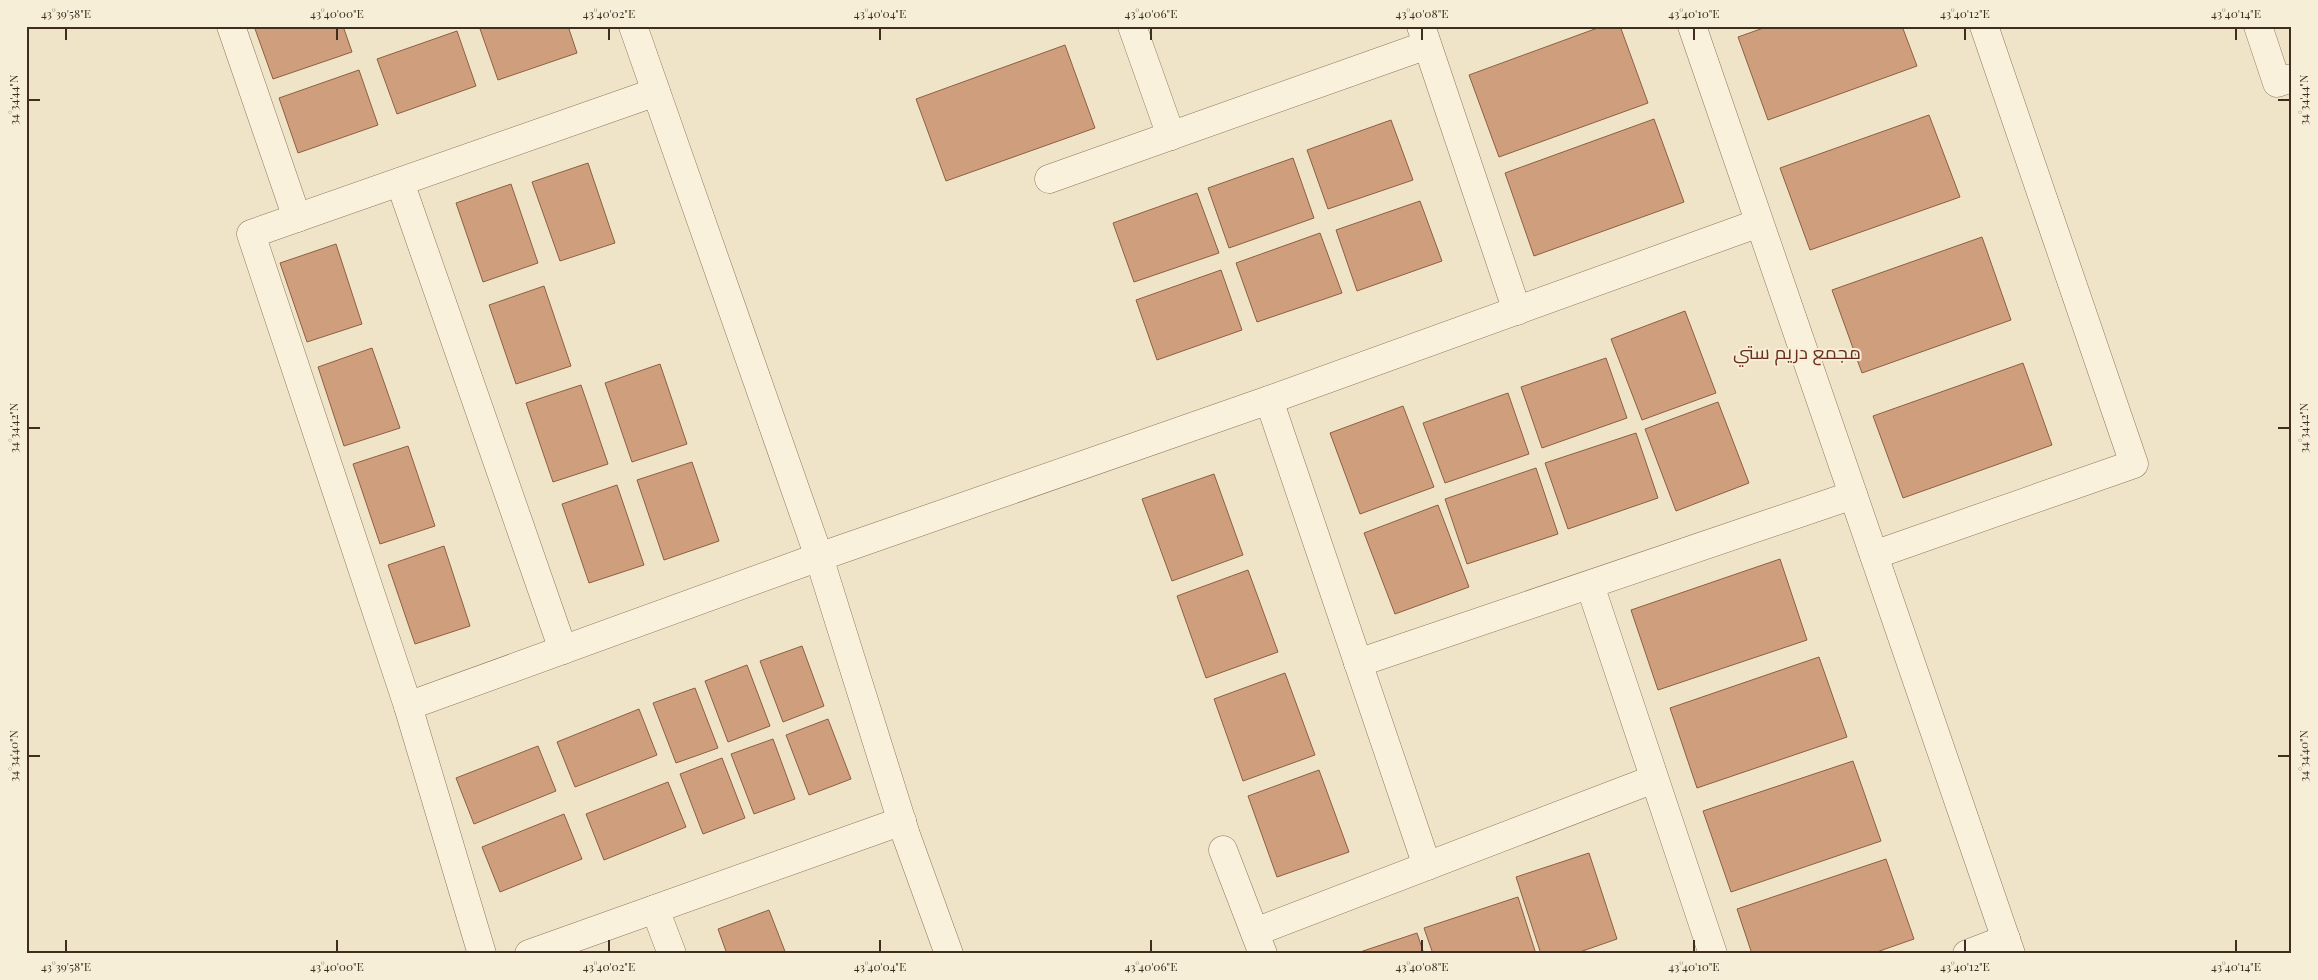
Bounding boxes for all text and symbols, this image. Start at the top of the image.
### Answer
text: 43°39'58"E [41,5,91,21]
text: 43°40'00"E [310,5,364,21]
text: 43°40'02"E [583,5,635,21]
text: 43°40'04"E [854,5,906,21]
text: 43°40'06"E [1125,5,1177,21]
text: 43°40'08"E [1395,5,1449,21]
text: 43°40'10"E [1668,5,1720,21]
text: 43°40'12"E [1940,5,1990,21]
text: 43°40'14"E [2211,5,2261,21]
text: 34°34'44"N [5,74,21,125]
text: 34°34'44"N [2295,74,2311,125]
district label: مجمع دريم ستي [1733,338,1861,367]
text: 34°34'42"N [5,402,21,453]
text: 34°34'42"N [2295,402,2311,453]
text: 34°34'40"N [5,729,21,782]
text: 34°34'40"N [2295,729,2311,782]
text: 43°39'58"E [41,958,91,974]
text: 43°40'00"E [310,958,364,974]
text: 43°40'02"E [583,958,635,974]
text: 43°40'04"E [854,958,906,974]
text: 43°40'06"E [1125,958,1177,974]
text: 43°40'08"E [1395,958,1449,974]
text: 43°40'10"E [1668,958,1720,974]
text: 43°40'12"E [1940,958,1990,974]
text: 43°40'14"E [2211,958,2261,974]

